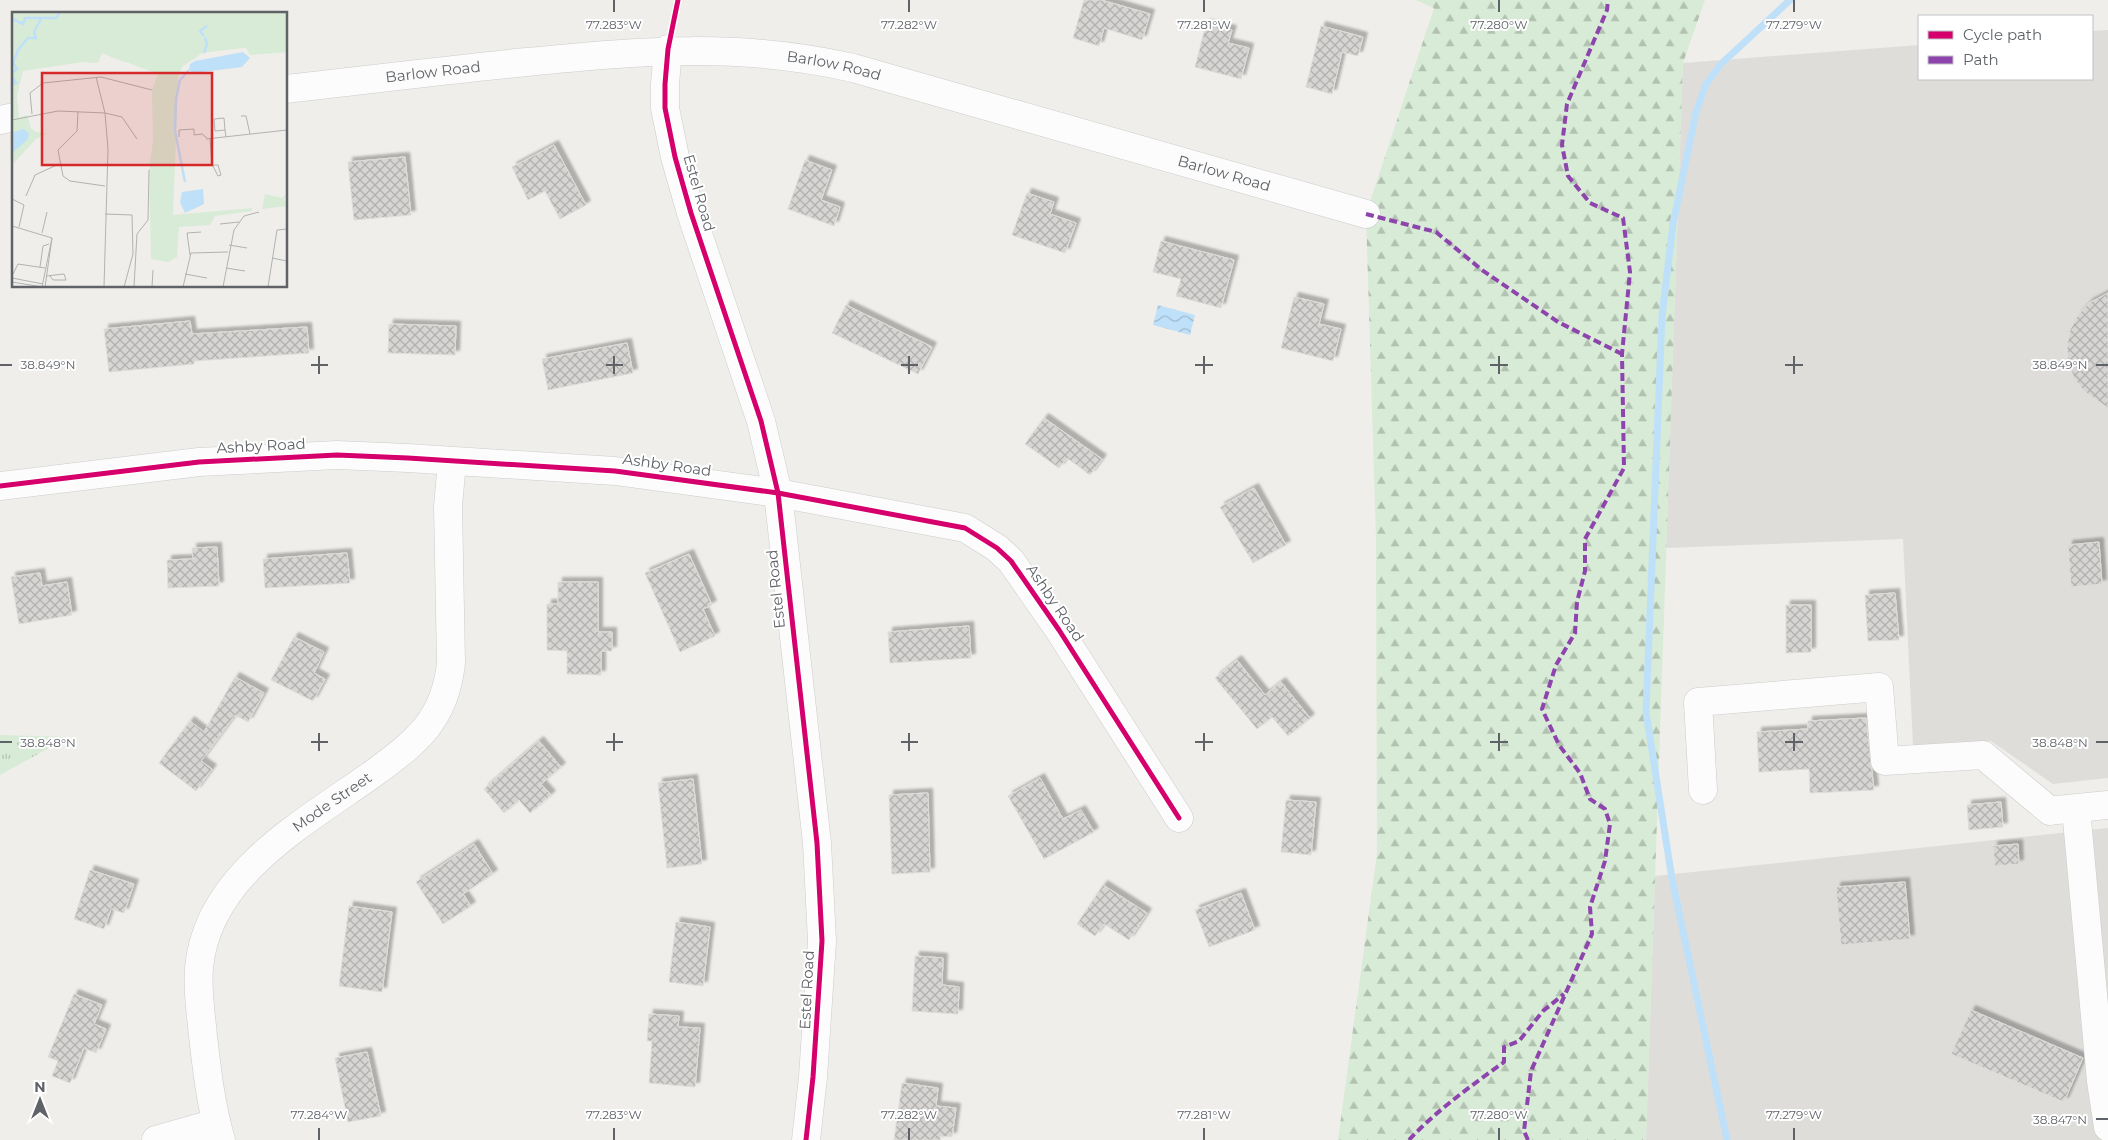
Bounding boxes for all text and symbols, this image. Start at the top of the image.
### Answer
inset map [12,12,288,288]
legend [1918,15,2093,80]
text: 77.283°W [586,17,642,32]
text: 77.282°W [881,17,937,32]
text: 77.281°W [1177,17,1231,32]
text: 77.280°W [1470,17,1528,32]
text: 77.279°W [1766,17,1822,32]
text: Cycle path [1963,25,2042,44]
street label: Barlow Road [786,46,883,85]
text: Path [1963,50,1999,69]
street label: Barlow Road [384,57,481,86]
street label: Barlow Road [1176,151,1273,195]
street label: Estel Road [679,152,720,234]
text: 38.849°N [21,357,75,372]
text: 38.849°N [2033,357,2087,372]
street label: Ashby Road [216,434,306,457]
street label: Ashby Road [621,449,713,480]
street label: Estel Road [762,549,789,629]
street label: Ashby Road [1023,560,1088,645]
text: 38.848°N [20,735,76,750]
text: 38.848°N [2032,735,2088,750]
street label: Mode Street [288,768,375,836]
street label: Estel Road [795,950,818,1030]
north arrow [15,1075,65,1125]
text: N [34,1078,46,1096]
text: 77.284°W [291,1107,347,1122]
text: 77.283°W [586,1107,642,1122]
text: 77.282°W [881,1107,937,1122]
text: 77.281°W [1177,1107,1231,1122]
text: 77.280°W [1470,1107,1528,1122]
text: 77.279°W [1766,1107,1822,1122]
text: 38.847°N [2033,1112,2087,1127]

